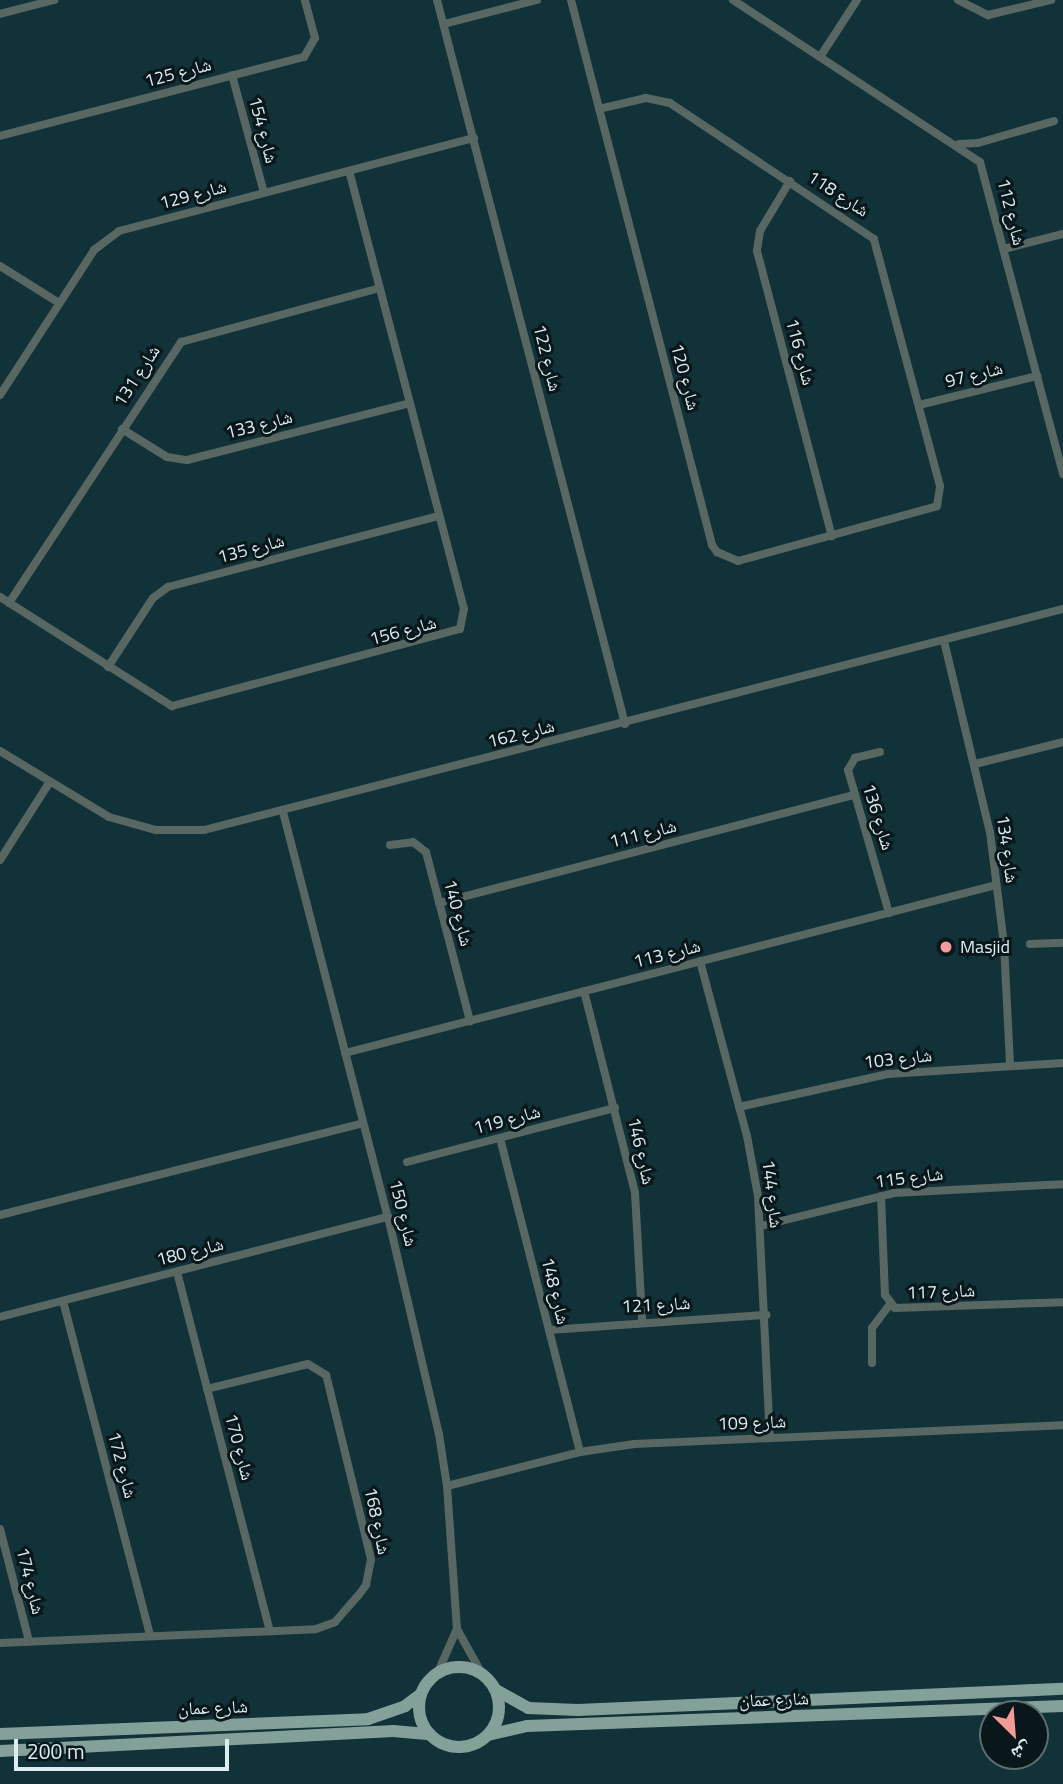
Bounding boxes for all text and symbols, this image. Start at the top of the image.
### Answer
street label: شارع 125 [142,54,214,92]
street label: شارع 154 [244,94,282,166]
street label: شارع 118 [803,166,873,222]
street label: شارع 129 [157,176,229,214]
street label: شارع 112 [992,176,1030,248]
street label: شارع 116 [781,316,819,388]
street label: شارع 122 [528,322,566,394]
street label: شارع 131 [109,341,165,411]
street label: شارع 120 [666,341,704,413]
street label: شارع 97 [943,357,1005,393]
street label: شارع 133 [223,406,295,444]
street label: شارع 135 [215,530,287,568]
street label: شارع 156 [367,612,439,650]
street label: شارع 162 [485,715,557,753]
street label: شارع 136 [858,781,898,853]
street label: شارع 134 [992,814,1022,884]
street label: شارع 111 [607,815,679,853]
street label: شارع 140 [439,877,477,949]
street label: شارع 113 [631,935,703,973]
place label: Masjid [960,936,1010,958]
marker: Masjid [938,939,954,955]
street label: شارع 103 [863,1045,933,1073]
street label: شارع 119 [471,1101,543,1139]
street label: شارع 146 [623,1115,659,1187]
street label: شارع 144 [757,1159,787,1229]
street label: شارع 115 [874,1163,944,1193]
street label: شارع 150 [384,1177,422,1249]
street label: شارع 180 [154,1233,226,1271]
street label: شارع 148 [536,1255,574,1327]
street label: شارع 117 [906,1280,976,1304]
street label: شارع 121 [621,1292,691,1318]
street label: شارع 170 [220,1411,258,1483]
street label: شارع 109 [717,1411,787,1435]
street label: شارع 172 [103,1429,141,1501]
street label: شارع 168 [359,1485,395,1557]
street label: شارع 174 [11,1545,49,1617]
street label: شارع عمان [739,1688,809,1712]
street label: شارع عمان [178,1696,248,1720]
north arrow [979,1700,1049,1770]
scale bar [18,1724,233,1768]
text: 200 m [27,1735,84,1767]
text: ش [1007,1735,1038,1770]

